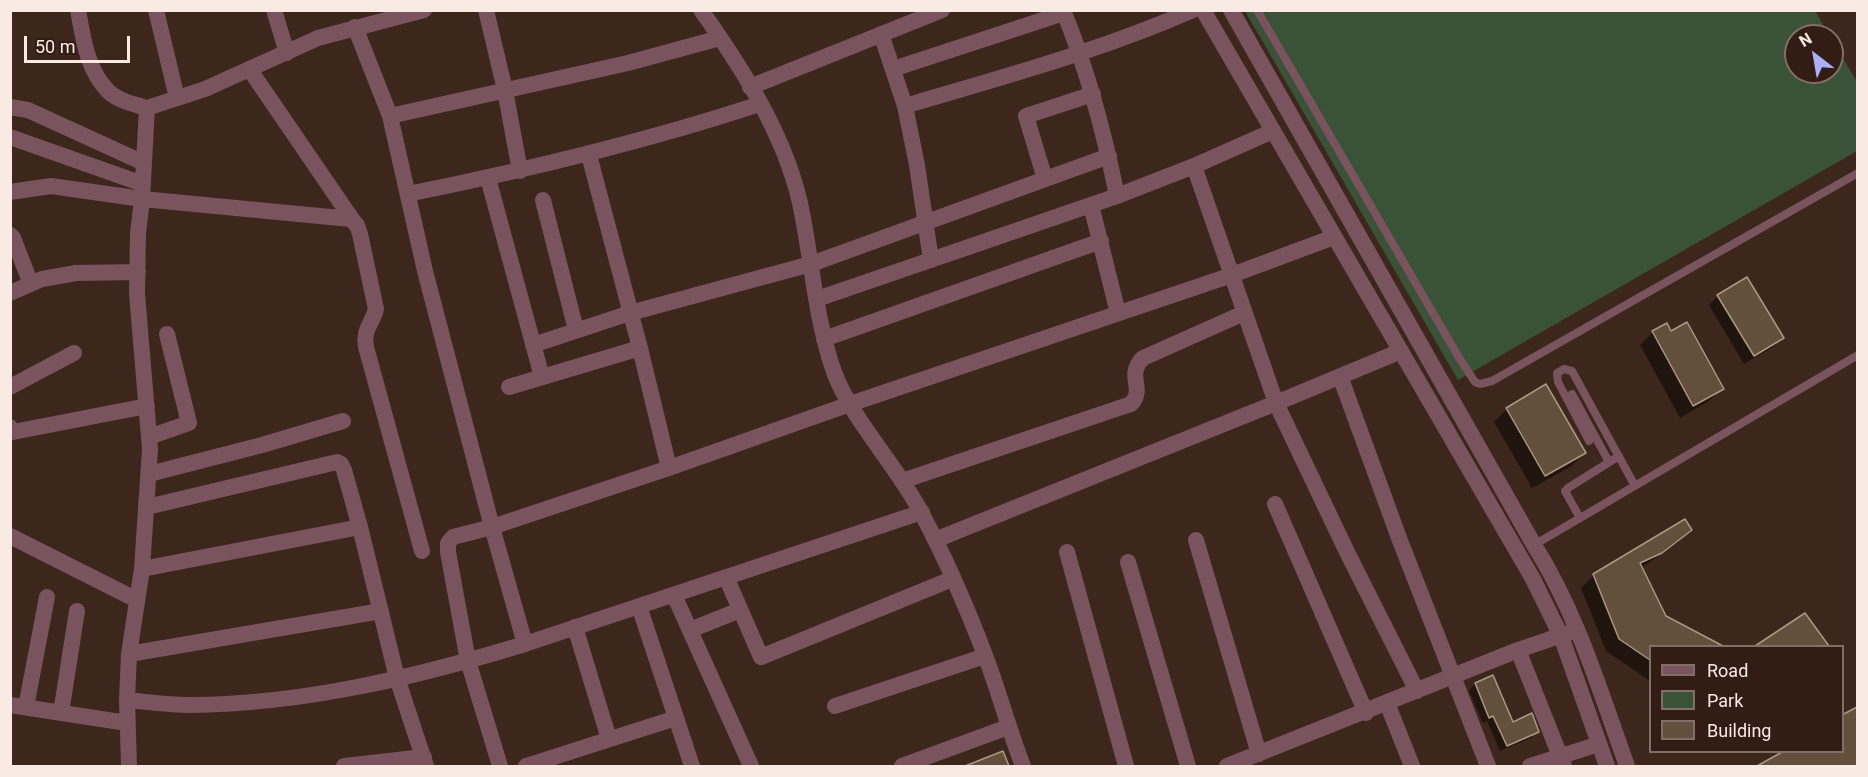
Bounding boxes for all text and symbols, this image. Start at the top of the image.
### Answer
scale bar [27,24,134,62]
north arrow [1784,24,1844,84]
text: N [1796,29,1815,51]
text: 50 m [35,36,75,57]
legend [1649,645,1844,753]
text: Road [1707,660,1748,681]
text: Park [1707,690,1743,711]
text: Building [1707,720,1771,741]

